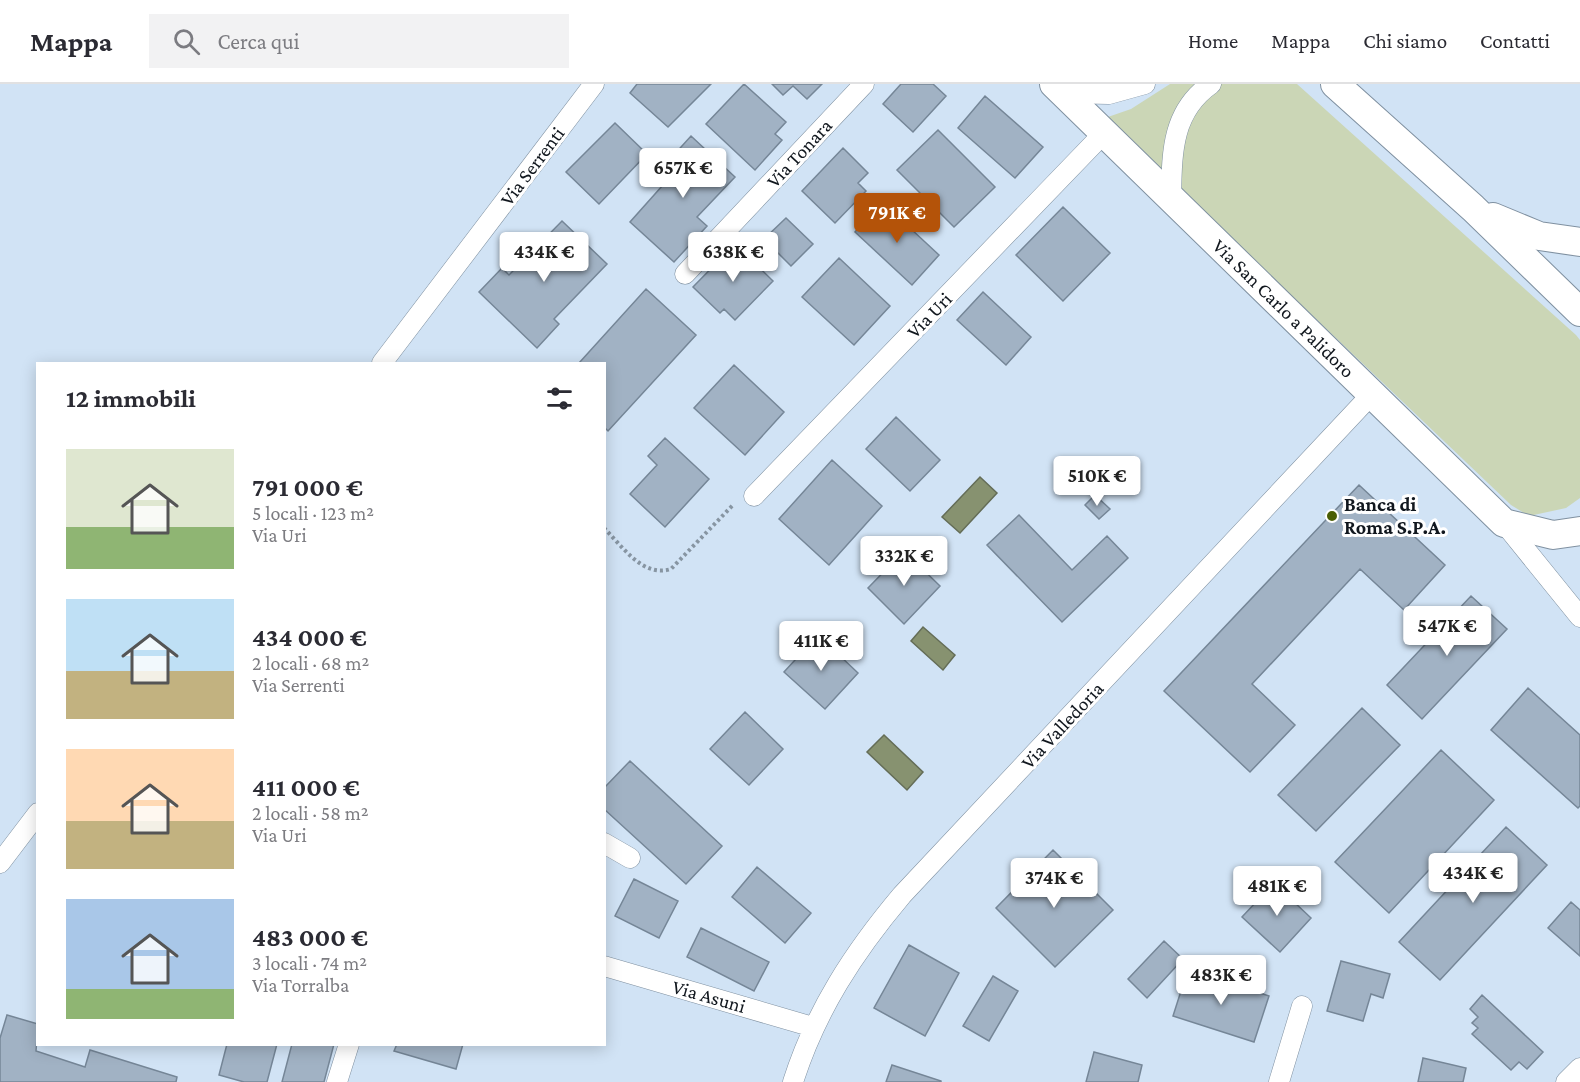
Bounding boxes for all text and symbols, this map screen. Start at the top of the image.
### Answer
search box [149,14,569,68]
icon: search [170,25,203,58]
text: Mappa [30,26,113,57]
text: Cerca qui [218,29,300,54]
text: Home [1188,29,1238,53]
text: Mappa [1271,29,1330,53]
text: Chi siamo [1363,29,1447,53]
text: Contatti [1480,29,1550,53]
street label: Via Tonara [762,114,836,192]
street label: Via Serrenti [495,122,569,210]
pin: 657K € [634,148,732,199]
text: 657K € [653,156,713,178]
pin: 791K € [848,193,946,244]
text: 791K € [868,201,926,223]
pin: 434K € [495,232,593,283]
pin: 638K € [684,232,782,283]
street label: Via San Carlo a Palidoro [1208,234,1359,382]
text: 434K € [514,240,574,262]
text: 638K € [702,240,764,262]
street label: Via Uri [902,288,956,342]
icon: filters [543,382,576,415]
text: 12 immobili [66,384,196,413]
pin: 510K € [1048,456,1146,507]
text: 510K € [1067,464,1127,486]
icon: home [114,473,186,545]
text: 791 000 € [252,473,363,502]
place label: Banca di Roma S.P.A. [1344,493,1446,538]
text: 5 locali · 123 m² [252,502,374,524]
marker: Banca di Roma S.P.A. [1325,509,1339,523]
text: Via Uri [252,524,307,546]
pin: 332K € [855,536,953,587]
text: 332K € [874,544,934,566]
pin: 547K € [1398,606,1496,657]
text: 547K € [1417,614,1477,636]
pin: 411K € [772,621,870,672]
icon: home [114,623,186,695]
text: 434 000 € [252,623,367,652]
text: 411K € [793,629,849,651]
text: 2 locali · 68 m² [252,652,369,674]
text: Via Serrenti [252,674,345,696]
street label: Via Valledoria [1016,677,1108,773]
icon: home [114,773,186,845]
text: 411 000 € [252,773,360,802]
text: 2 locali · 58 m² [252,802,369,824]
text: Via Uri [252,824,307,846]
pin: 434K € [1424,853,1522,904]
pin: 374K € [1005,858,1103,909]
text: 434K € [1443,861,1503,883]
text: 374K € [1025,866,1083,888]
pin: 481K € [1228,866,1326,917]
text: 481K € [1247,874,1307,896]
icon: home [114,923,186,995]
text: 483 000 € [252,923,368,952]
text: 3 locali · 74 m² [252,952,367,974]
pin: 483K € [1172,955,1270,1006]
text: 483K € [1190,963,1252,985]
text: Via Torralba [252,974,349,996]
street label: Via Asuni [670,975,748,1017]

